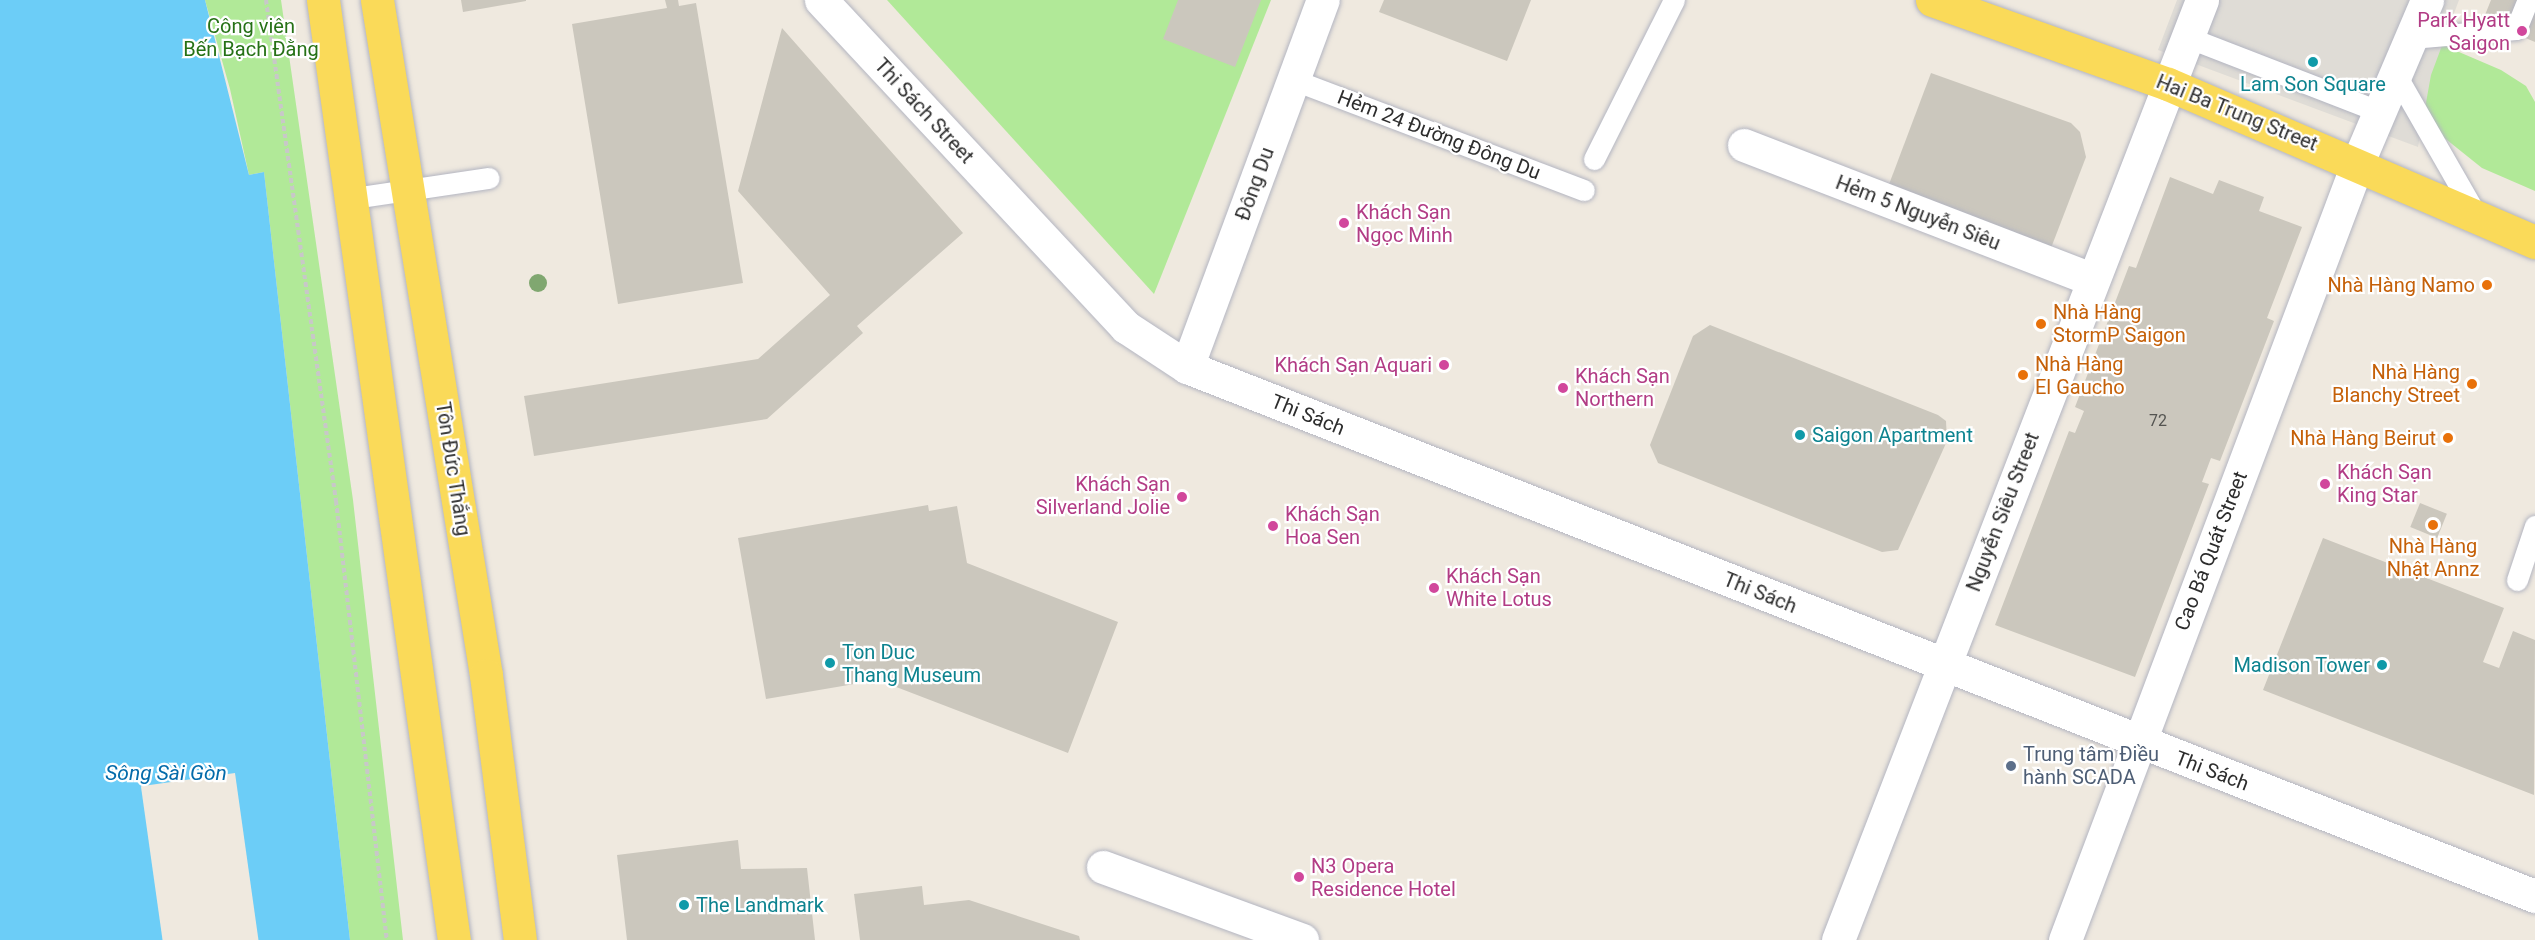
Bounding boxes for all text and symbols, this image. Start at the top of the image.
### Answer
place label: Park Hyatt Saigon [2417,8,2510,55]
park label: Công viên Bến Bạch Đằng [183,14,319,61]
marker: Park Hyatt Saigon [2515,24,2529,38]
street label: Thi Sách Street [869,54,979,168]
marker: Lam Son Square [2306,55,2320,69]
street label: Hai Ba Trung Street [2153,70,2321,156]
place label: Lam Son Square [2240,72,2386,96]
street label: Hẻm 24 Đường Đông Du [1334,85,1544,185]
street label: Đông Du [1231,144,1279,224]
street label: Hẻm 5 Nguyễn Siêu [1832,171,2004,255]
place label: Khách Sạn Ngọc Minh [1356,200,1453,247]
marker: Khách Sạn Ngọc Minh [1337,216,1351,230]
place label: Nhà Hàng Namo [2327,273,2475,297]
marker: Nhà Hàng Namo [2480,278,2494,292]
place label: Nhà Hàng StormP Saigon [2053,300,2186,347]
marker: Nhà Hàng StormP Saigon [2034,317,2048,331]
place label: Nhà Hàng El Gaucho [2035,352,2125,399]
place label: Khách Sạn Aquari [1274,353,1432,377]
marker: Khách Sạn Aquari [1437,358,1451,372]
place label: Nhà Hàng Blanchy Street [2332,360,2460,407]
place label: Khách Sạn Northern [1575,365,1670,412]
marker: Nhà Hàng El Gaucho [2016,368,2030,382]
marker: Nhà Hàng Blanchy Street [2465,377,2479,391]
marker: Khách Sạn Northern [1556,381,1570,395]
street label: Thi Sách [1268,389,1348,441]
street label: Tôn Đức Thắng [431,400,475,538]
house number: 72 [2149,411,2167,431]
place label: Saigon Apartment [1812,423,1973,447]
place label: Nhà Hàng Beirut [2290,426,2436,450]
marker: Saigon Apartment [1793,428,1807,442]
street label: Nguyễn Siêu Street [1962,429,2044,595]
marker: Nhà Hàng Beirut [2441,431,2455,445]
place label: Khách Sạn King Star [2337,460,2432,507]
street label: Cao Bá Quát Street [2170,468,2252,634]
place label: Khách Sạn Silverland Jolie [1036,473,1170,520]
marker: Khách Sạn King Star [2318,477,2332,491]
marker: Khách Sạn Silverland Jolie [1175,490,1189,504]
place label: Khách Sạn Hoa Sen [1285,502,1380,549]
marker: Nhà Hàng Nhật Annz [2426,518,2440,532]
marker: Khách Sạn Hoa Sen [1266,519,1280,533]
place label: Nhà Hàng Nhật Annz [2387,534,2479,581]
place label: Khách Sạn White Lotus [1446,564,1552,611]
street label: Thi Sách [1720,567,1800,619]
marker: Khách Sạn White Lotus [1427,581,1441,595]
place label: Ton Duc Thang Museum [842,640,981,687]
place label: Madison Tower [2233,653,2370,677]
marker: Ton Duc Thang Museum [823,656,837,670]
marker: Madison Tower [2375,658,2389,672]
place label: Trung tâm Điều hành SCADA [2023,742,2159,789]
street label: Thi Sách [2172,746,2252,796]
marker: Trung tâm Điều hành SCADA [2004,759,2018,773]
water label: Sông Sài Gòn [105,760,227,786]
place label: N3 Opera Residence Hotel [1311,854,1456,901]
marker: N3 Opera Residence Hotel [1292,870,1306,884]
place label: The Landmark [696,893,824,917]
marker: The Landmark [677,898,691,912]

